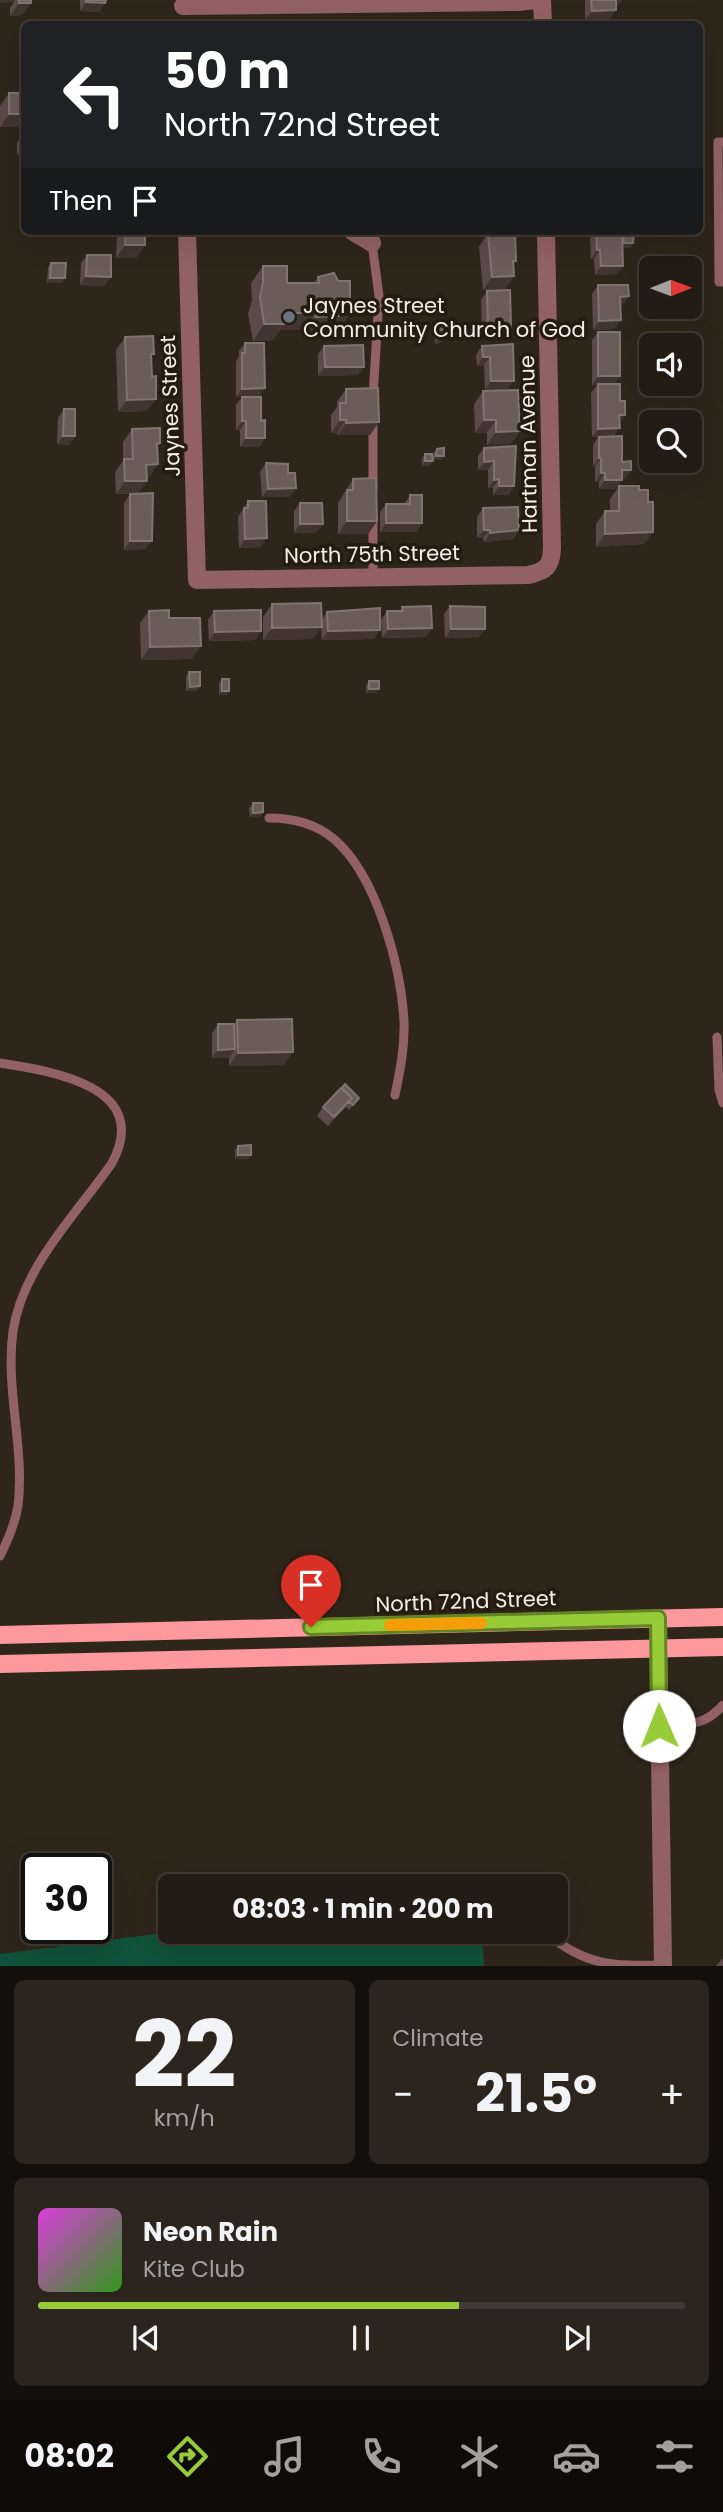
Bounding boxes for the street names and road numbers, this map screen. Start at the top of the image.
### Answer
street label: Jaynes Street [153,335,187,477]
street label: Hartman Avenue [512,355,544,533]
street label: North 75th Street [284,538,460,570]
street label: North 72nd Street [375,1583,557,1619]

